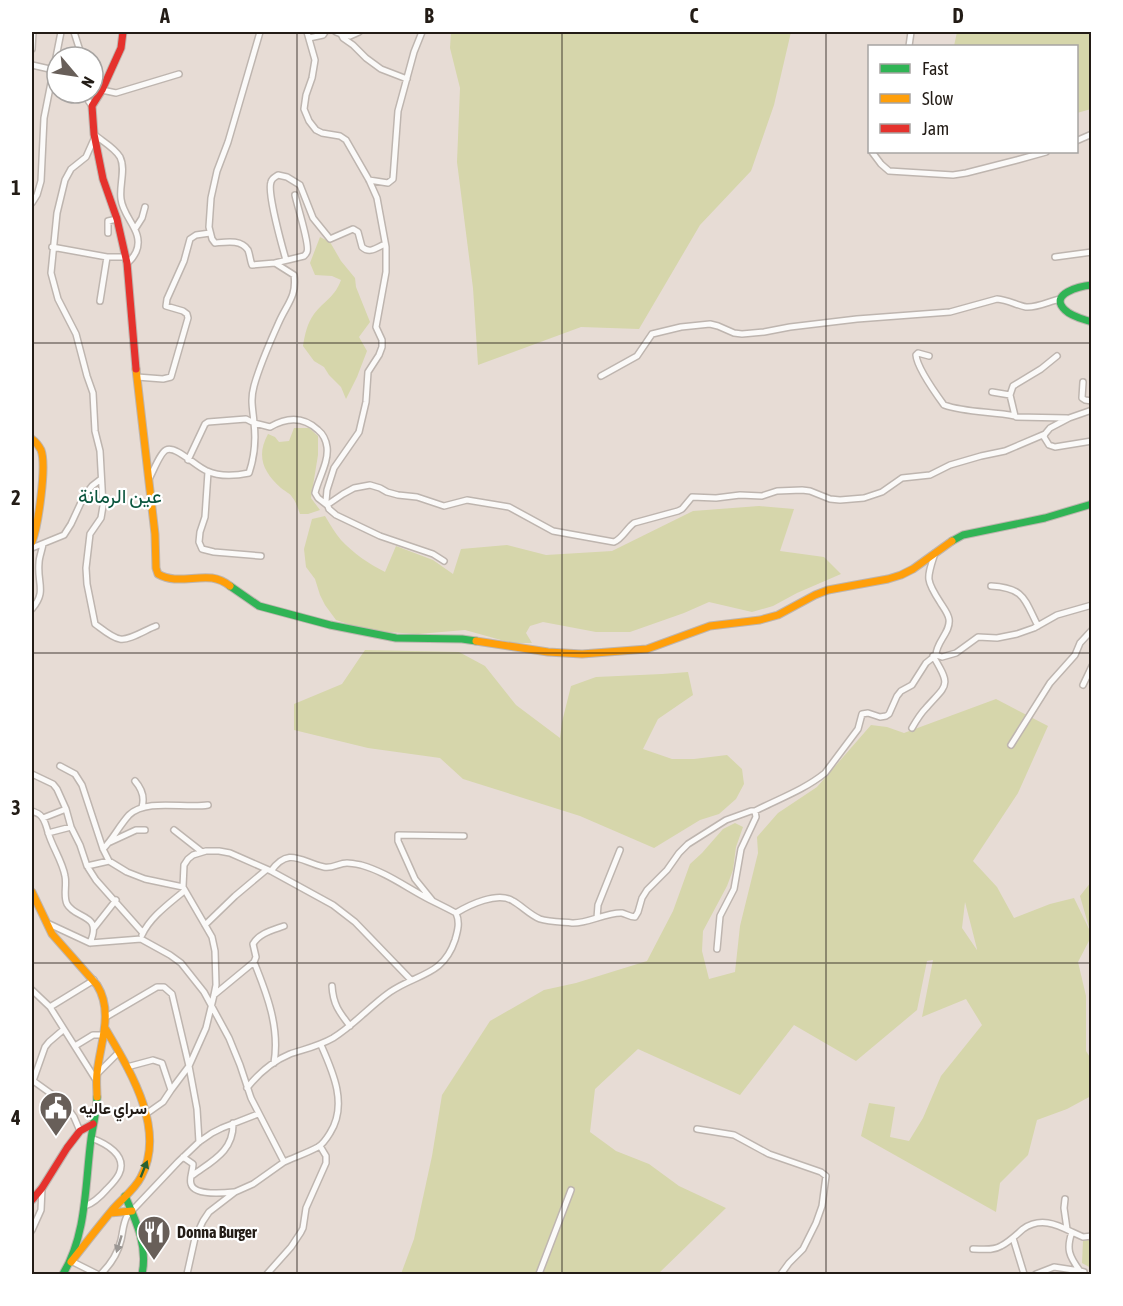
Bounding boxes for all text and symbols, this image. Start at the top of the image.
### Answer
text: A [159,4,170,27]
text: B [424,4,434,27]
text: C [690,4,699,27]
text: D [952,4,964,27]
north arrow [45,45,105,105]
legend [868,45,1078,153]
text: Fast [922,58,949,79]
text: N [78,74,98,91]
text: Slow [922,88,953,109]
text: Jam [922,118,949,139]
text: 1 [11,176,21,199]
district label: عين الرمانة [78,484,162,509]
text: 2 [11,486,21,509]
text: 3 [11,796,21,819]
public building icon: سراي عاليه [38,1090,74,1137]
place label: سراي عاليه [79,1099,147,1122]
text: 4 [10,1106,21,1129]
one-way arrow [139,1160,149,1178]
restaurant icon: Donna Burger [136,1214,172,1261]
place label: Donna Burger [177,1223,257,1241]
one-way arrow [114,1235,123,1253]

